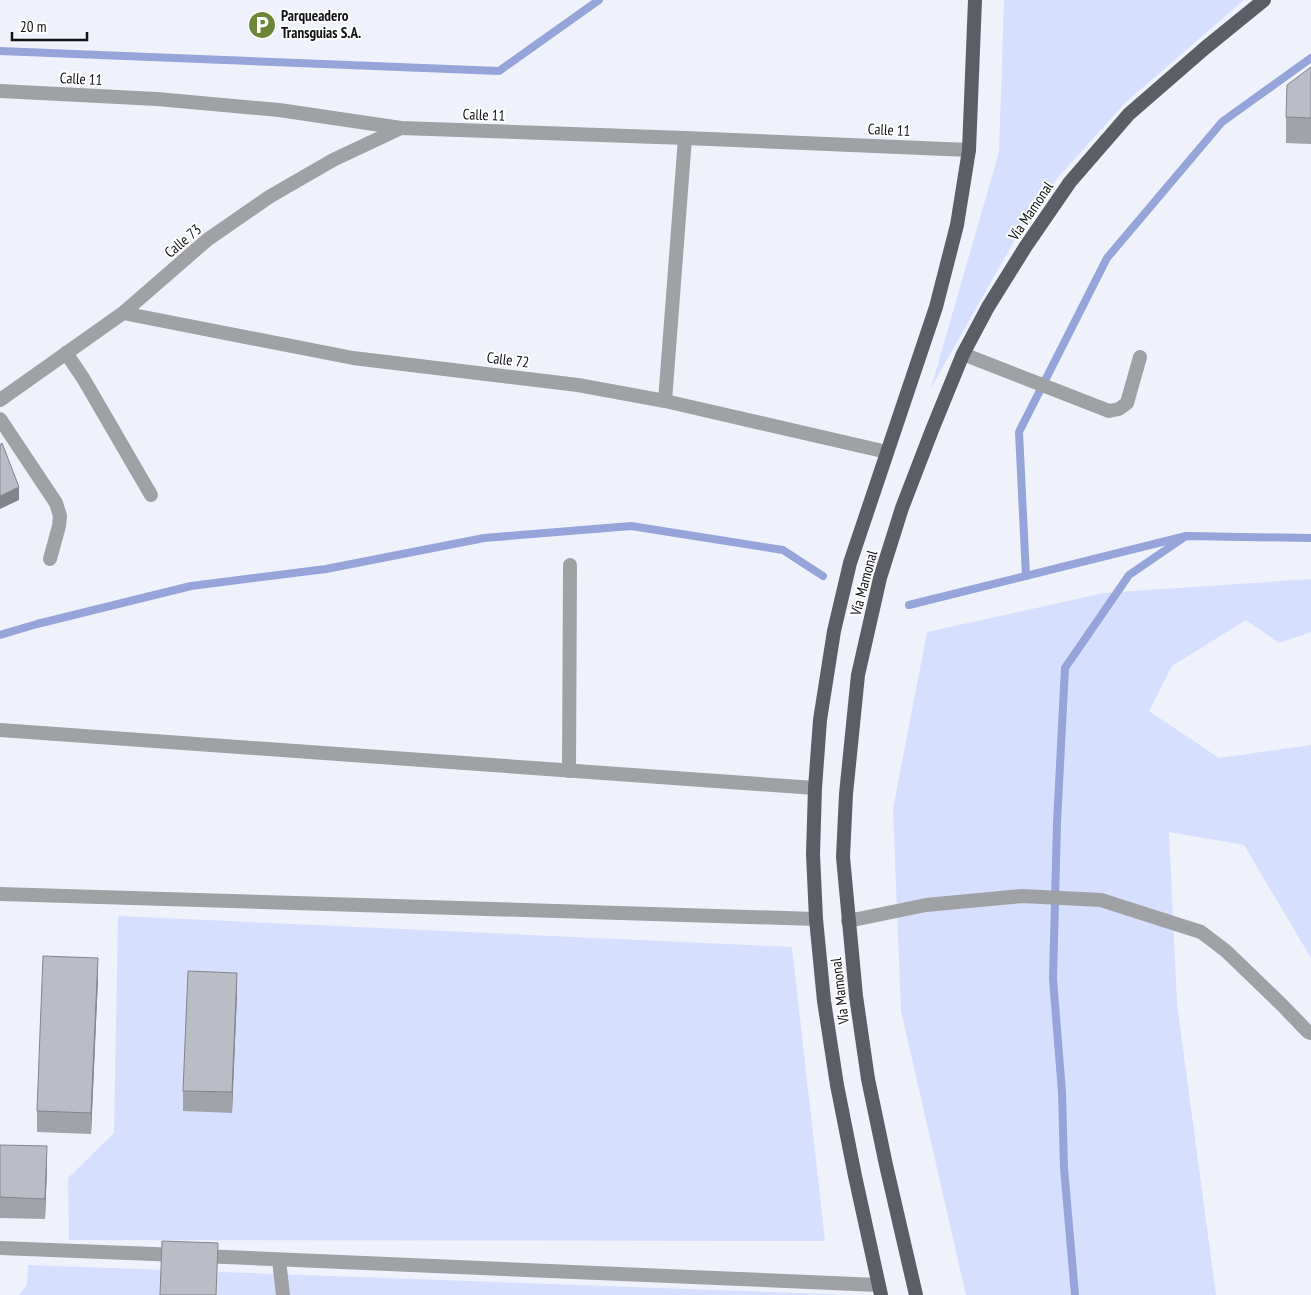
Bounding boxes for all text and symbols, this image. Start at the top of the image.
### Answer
place label: Parqueadero Transguias S.A. [281,6,361,42]
scale bar [12,10,88,42]
parking icon: Parqueadero Transguias S.A. [247,10,277,40]
text: 20 m [20,17,46,36]
street label: Calle 11 [59,68,103,89]
street label: Calle 11 [462,104,506,125]
street label: Calle 11 [867,119,911,140]
street label: Vía Mamonal [1003,177,1057,245]
street label: Calle 73 [160,220,205,262]
street label: Calle 72 [486,347,530,372]
street label: Vía Mamonal [845,548,881,619]
street label: Vía Mamonal [826,956,853,1026]

